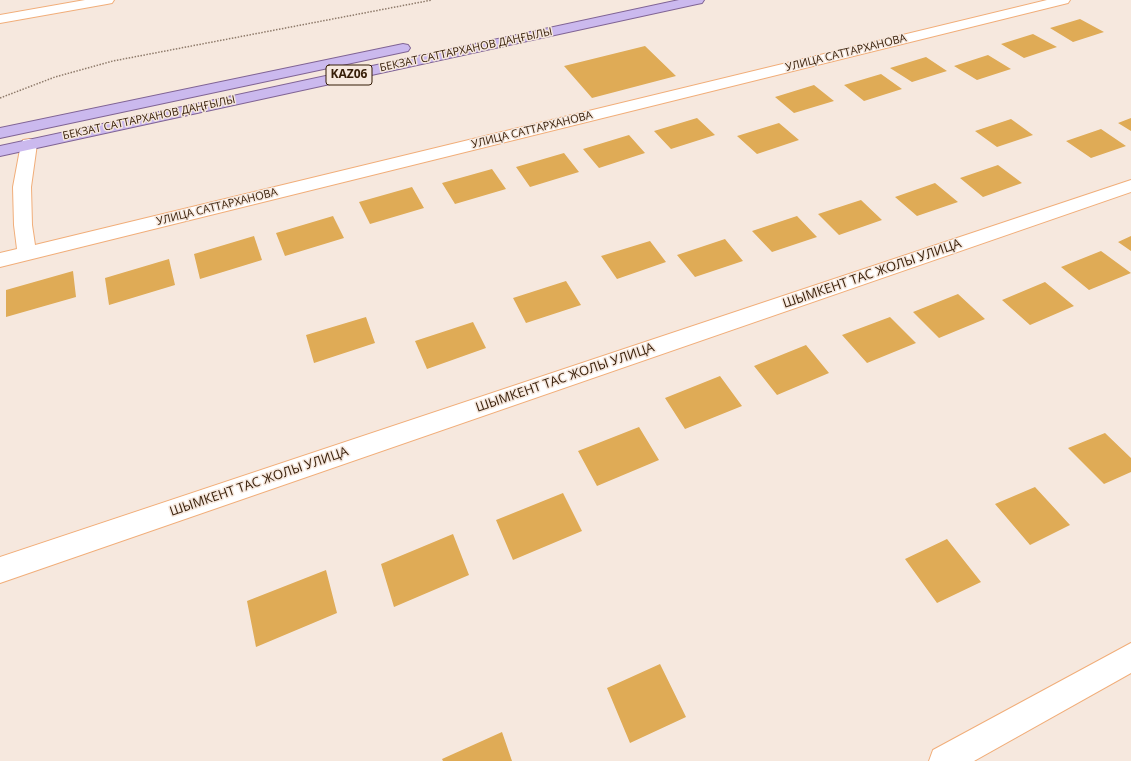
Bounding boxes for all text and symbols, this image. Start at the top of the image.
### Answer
street label: БЕКЗАТ САТТАРХАНОВ ДАҢҒЫЛЫ [378,25,554,75]
street label: УЛИЦА САТТАРХАНОВА [784,32,908,74]
road number: KАZ06 [326,65,372,85]
street label: БЕКЗАТ САТТАРХАНОВ ДАҢҒЫЛЫ [61,93,237,143]
street label: УЛИЦА САТТАРХАНОВА [470,109,594,151]
street label: УЛИЦА САТТАРХАНОВА [155,186,279,228]
street label: ШЫМКЕНТ ТАС ЖОЛЫ УЛИЦА [781,236,963,312]
street label: ШЫМКЕНТ ТАС ЖОЛЫ УЛИЦА [474,340,656,416]
street label: ШЫМКЕНТ ТАС ЖОЛЫ УЛИЦА [168,444,350,520]

